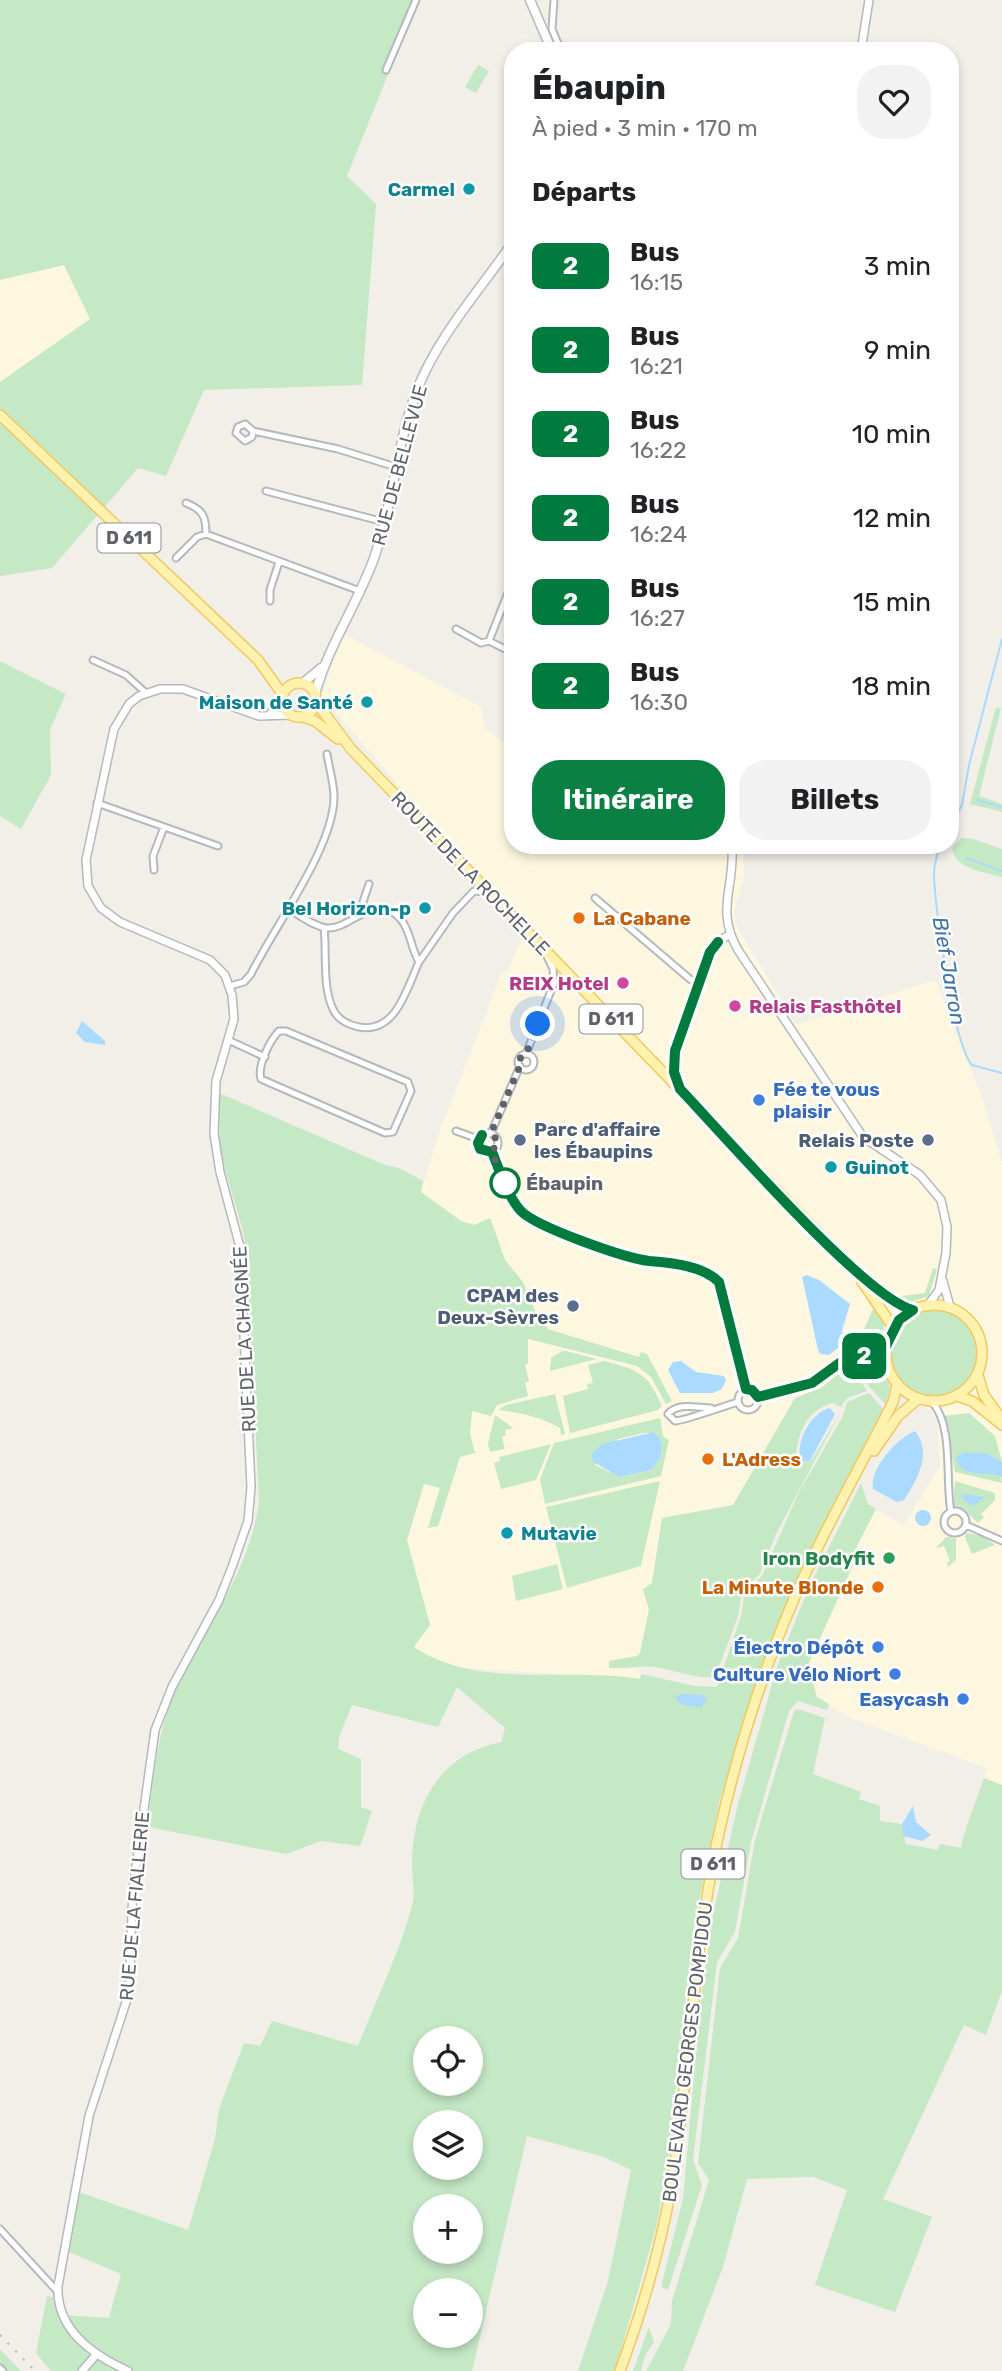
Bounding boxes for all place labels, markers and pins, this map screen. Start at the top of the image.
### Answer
place label: Carmel [388,178,455,201]
marker: Carmel [461,181,477,197]
place label: Maison de Santé [199,691,353,714]
marker: Maison de Santé [359,694,375,710]
place label: Bel Horizon-p [282,897,411,920]
marker: Bel Horizon-p [417,900,433,916]
place label: La Cabane [593,907,691,930]
marker: La Cabane [571,910,587,926]
place label: REIX Hotel [509,972,609,995]
marker: REIX Hotel [615,975,631,991]
place label: Relais Fasthôtel [749,995,901,1018]
marker: Relais Fasthôtel [727,998,743,1014]
place label: Fée te vous plaisir [773,1078,880,1123]
marker: Fée te vous plaisir [751,1092,767,1108]
place label: Parc d'affaire les Ébaupins [534,1118,661,1163]
place label: Relais Poste [798,1129,914,1152]
marker: Parc d'affaire les Ébaupins [512,1132,528,1148]
marker: Relais Poste [920,1132,936,1148]
place label: Guinot [845,1156,909,1179]
marker: Guinot [823,1159,839,1175]
marker: Ébaupin [490,1168,520,1198]
place label: Ébaupin [526,1172,603,1195]
place label: CPAM des Deux-Sèvres [437,1284,559,1329]
marker: CPAM des Deux-Sèvres [565,1298,581,1314]
place label: L'Adress [722,1448,801,1471]
marker: L'Adress [700,1451,716,1467]
place label: Mutavie [521,1522,597,1545]
marker: Mutavie [499,1525,515,1541]
place label: Iron Bodyfit [762,1547,875,1570]
marker: Iron Bodyfit [881,1550,897,1566]
place label: La Minute Blonde [702,1576,864,1599]
marker: La Minute Blonde [870,1579,886,1595]
place label: Électro Dépôt [734,1636,864,1659]
marker: Électro Dépôt [870,1639,886,1655]
place label: Culture Vélo Niort [713,1663,881,1686]
marker: Culture Vélo Niort [887,1666,903,1682]
place label: Easycash [859,1688,949,1711]
marker: Easycash [955,1691,971,1707]

